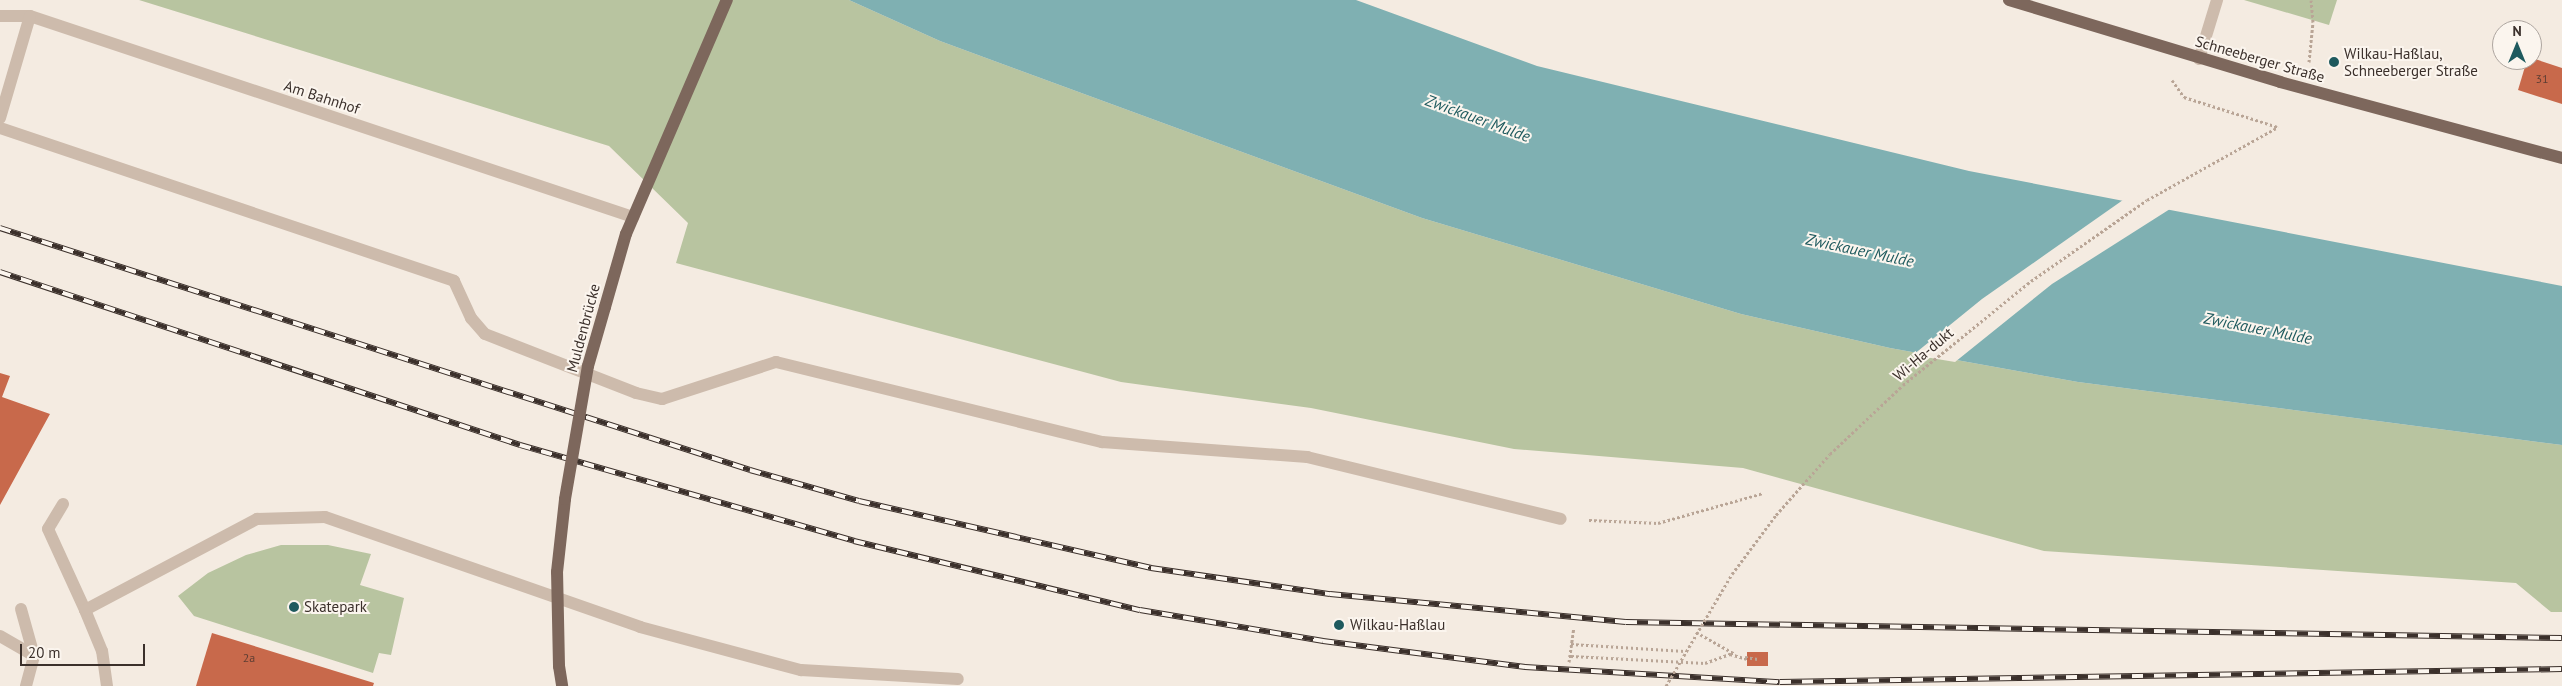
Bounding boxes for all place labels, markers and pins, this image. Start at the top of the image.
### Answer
place label: Wilkau-Haßlau, Schneeberger Straße [2344,44,2478,79]
marker: Wilkau-Haßlau, Schneeberger Straße [2328,56,2340,68]
place label: Skatepark [304,598,367,616]
marker: Skatepark [288,601,300,613]
place label: Wilkau-Haßlau [1350,616,1445,634]
marker: Wilkau-Haßlau [1332,618,1346,632]

